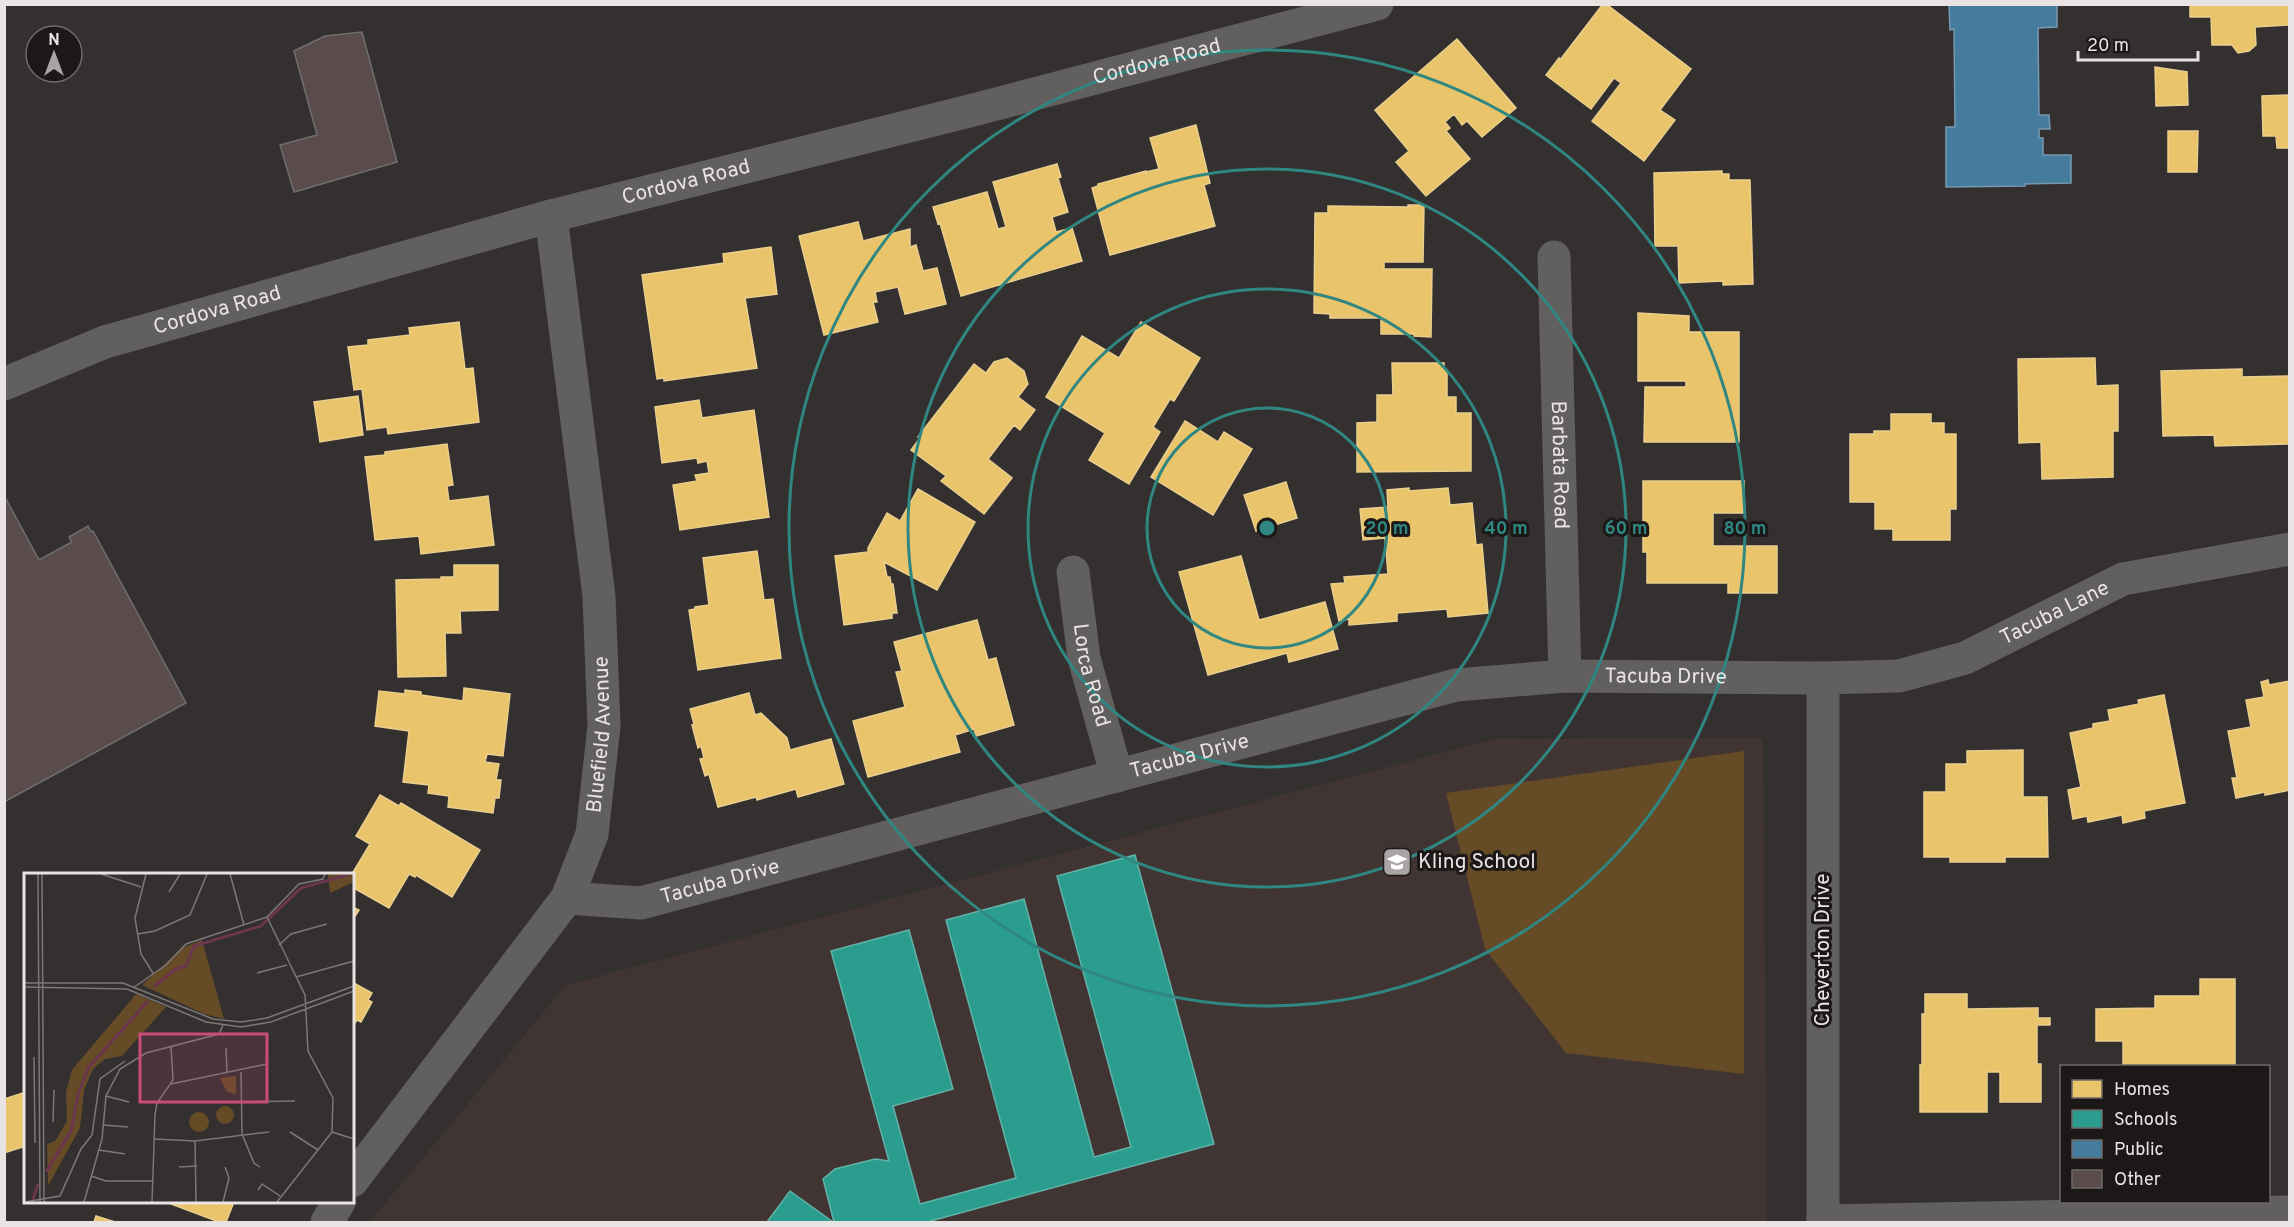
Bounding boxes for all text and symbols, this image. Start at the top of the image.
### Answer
north arrow [24,24,84,84]
scale bar [2078,24,2198,62]
text: N [48,31,60,51]
street label: Cordova Road [1090,32,1224,92]
text: 20 m [2087,35,2129,58]
street label: Cordova Road [619,153,753,211]
street label: Cordova Road [150,279,284,341]
street label: Barbata Road [1544,400,1575,530]
centre of rings [1257,518,1277,538]
text: 20 m [1365,518,1409,541]
text: 40 m [1484,518,1528,541]
text: 60 m [1604,518,1648,541]
text: 80 m [1723,518,1767,541]
street label: Tacuba Lane [1996,574,2114,652]
street label: Lorca Road [1066,622,1116,730]
street label: Bluefield Avenue [581,656,618,814]
street label: Tacuba Drive [1605,663,1727,691]
street label: Tacuba Drive [1127,727,1252,785]
school or university icon: Kling School [1381,846,1413,878]
place label: Kling School [1418,849,1536,876]
street label: Tacuba Drive [657,853,783,911]
inset map [24,873,354,1203]
street label: Cheverton Drive [1810,873,1837,1027]
legend [2060,1065,2270,1203]
text: Homes [2114,1079,2170,1102]
text: Schools [2114,1109,2177,1132]
text: Public [2114,1139,2164,1162]
text: Other [2114,1169,2161,1192]

